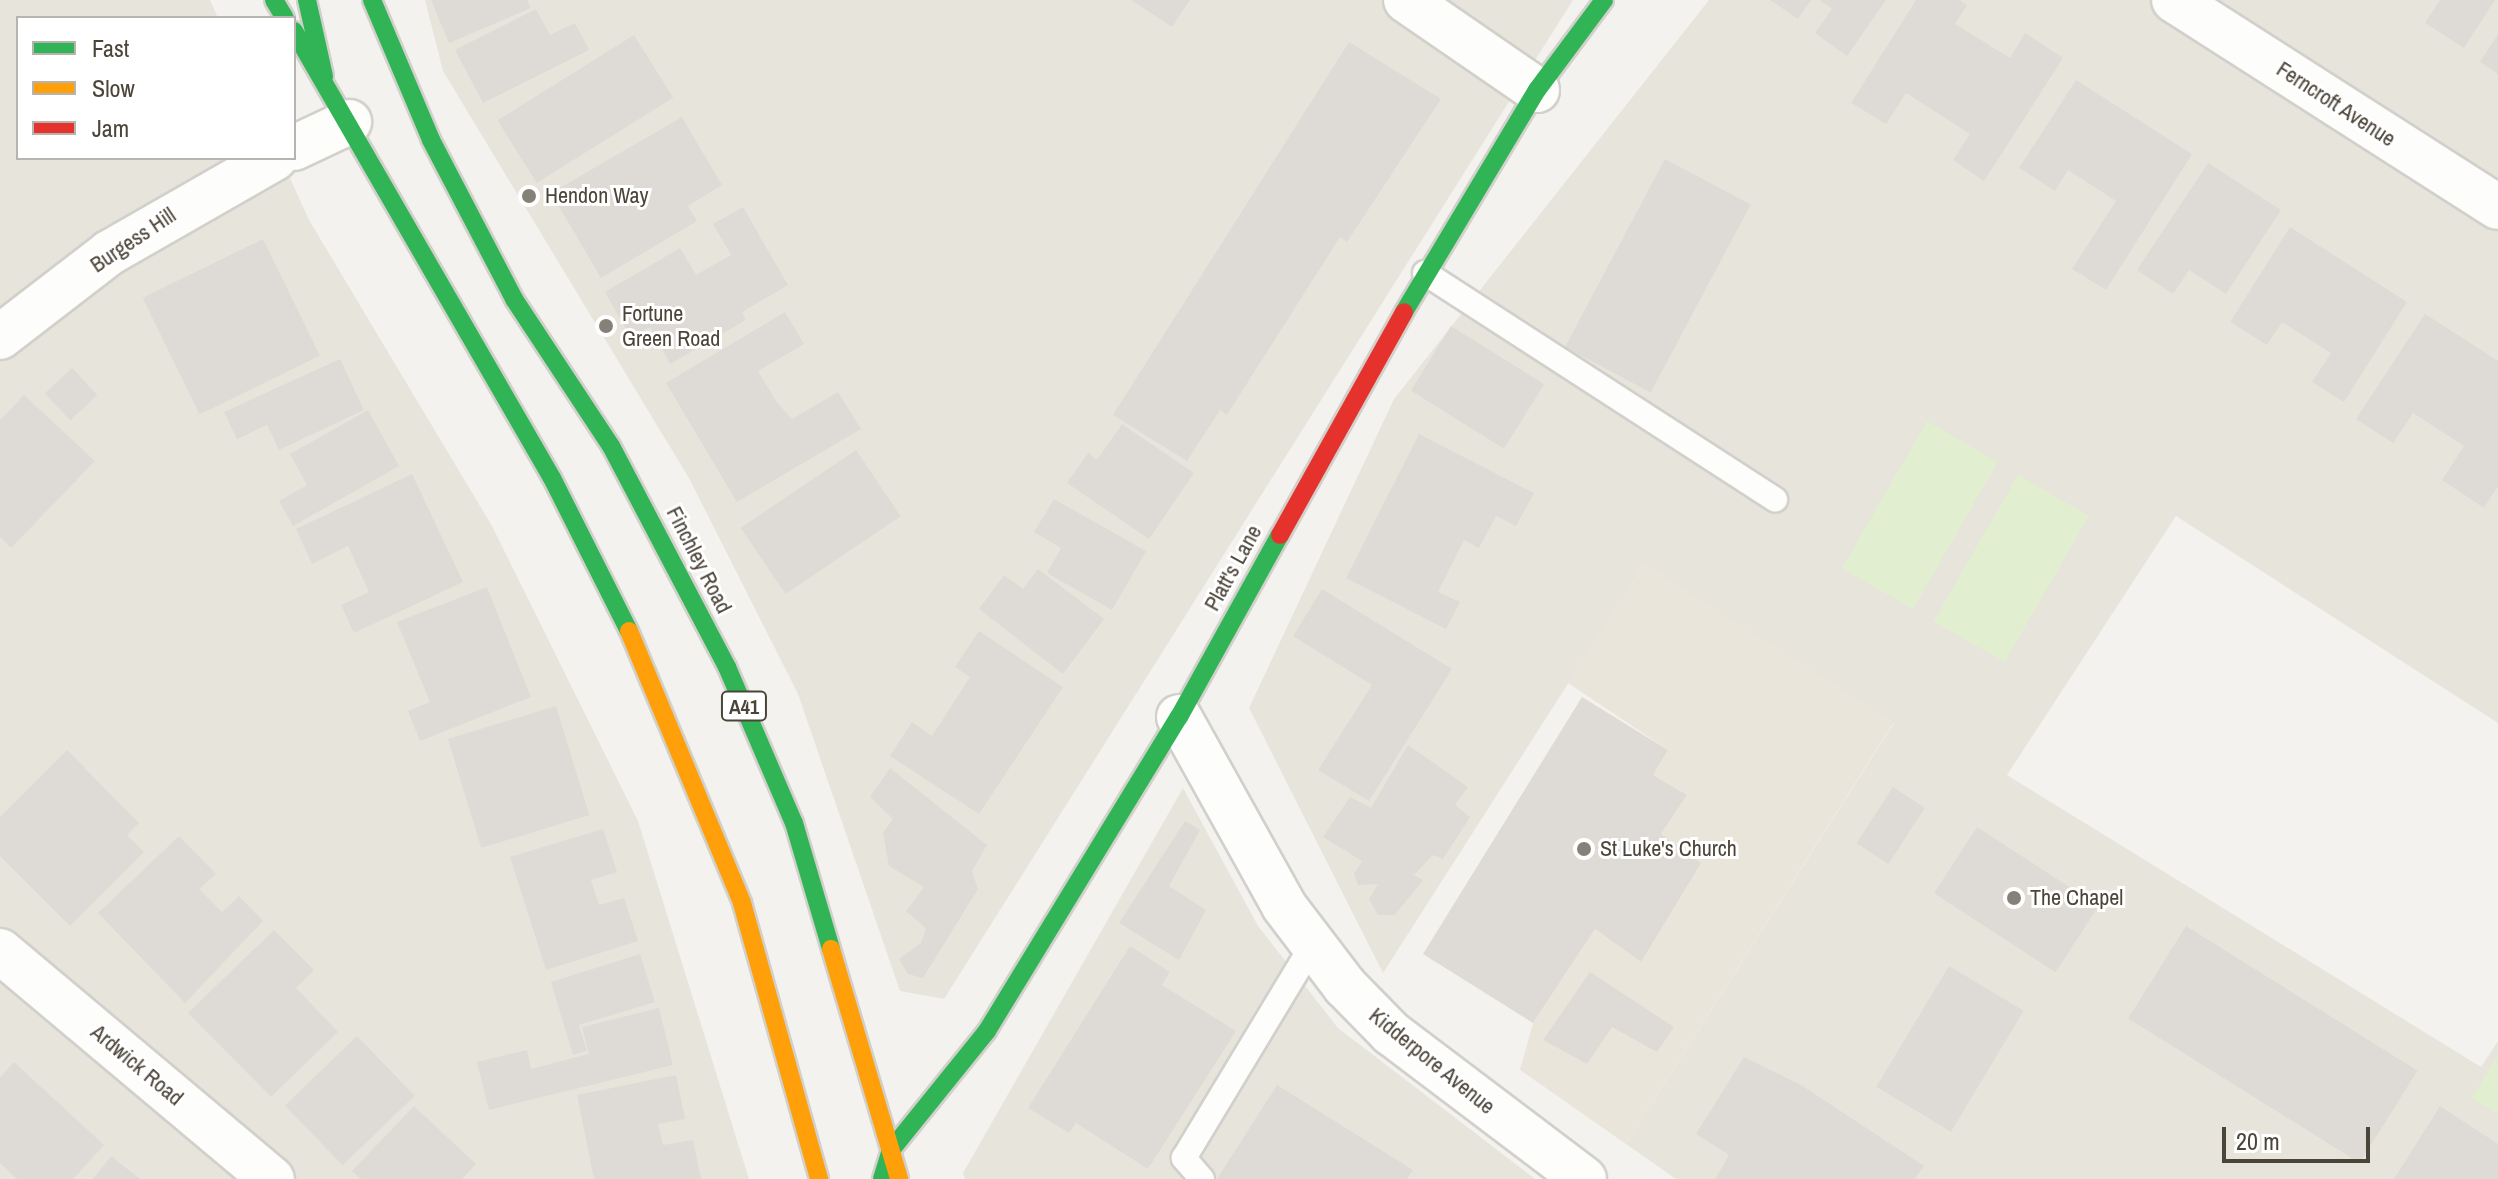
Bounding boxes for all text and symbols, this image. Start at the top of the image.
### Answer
legend [16,16,296,160]
text: Fast [92,32,129,64]
street label: Ferncroft Avenue [2271,56,2401,152]
text: Slow [92,72,135,104]
text: Jam [92,112,129,144]
place label: Hendon Way [545,183,649,209]
marker: Hendon Way [520,187,538,205]
street label: Burgess Hill [85,202,181,278]
place label: Fortune Green Road [622,300,720,352]
marker: Fortune Green Road [597,317,615,335]
street label: Finchley Road [661,502,737,618]
street label: Platt's Lane [1199,521,1267,615]
road number: A41 [720,690,768,722]
place label: St Luke's Church [1600,836,1737,862]
marker: St Luke's Church [1575,840,1593,858]
place label: The Chapel [2030,885,2123,911]
marker: The Chapel [2005,889,2023,907]
street label: Kidderpore Avenue [1363,1002,1501,1120]
street label: Ardwick Road [86,1019,188,1111]
scale bar [2226,1111,2374,1161]
text: 20 m [2236,1125,2280,1157]

